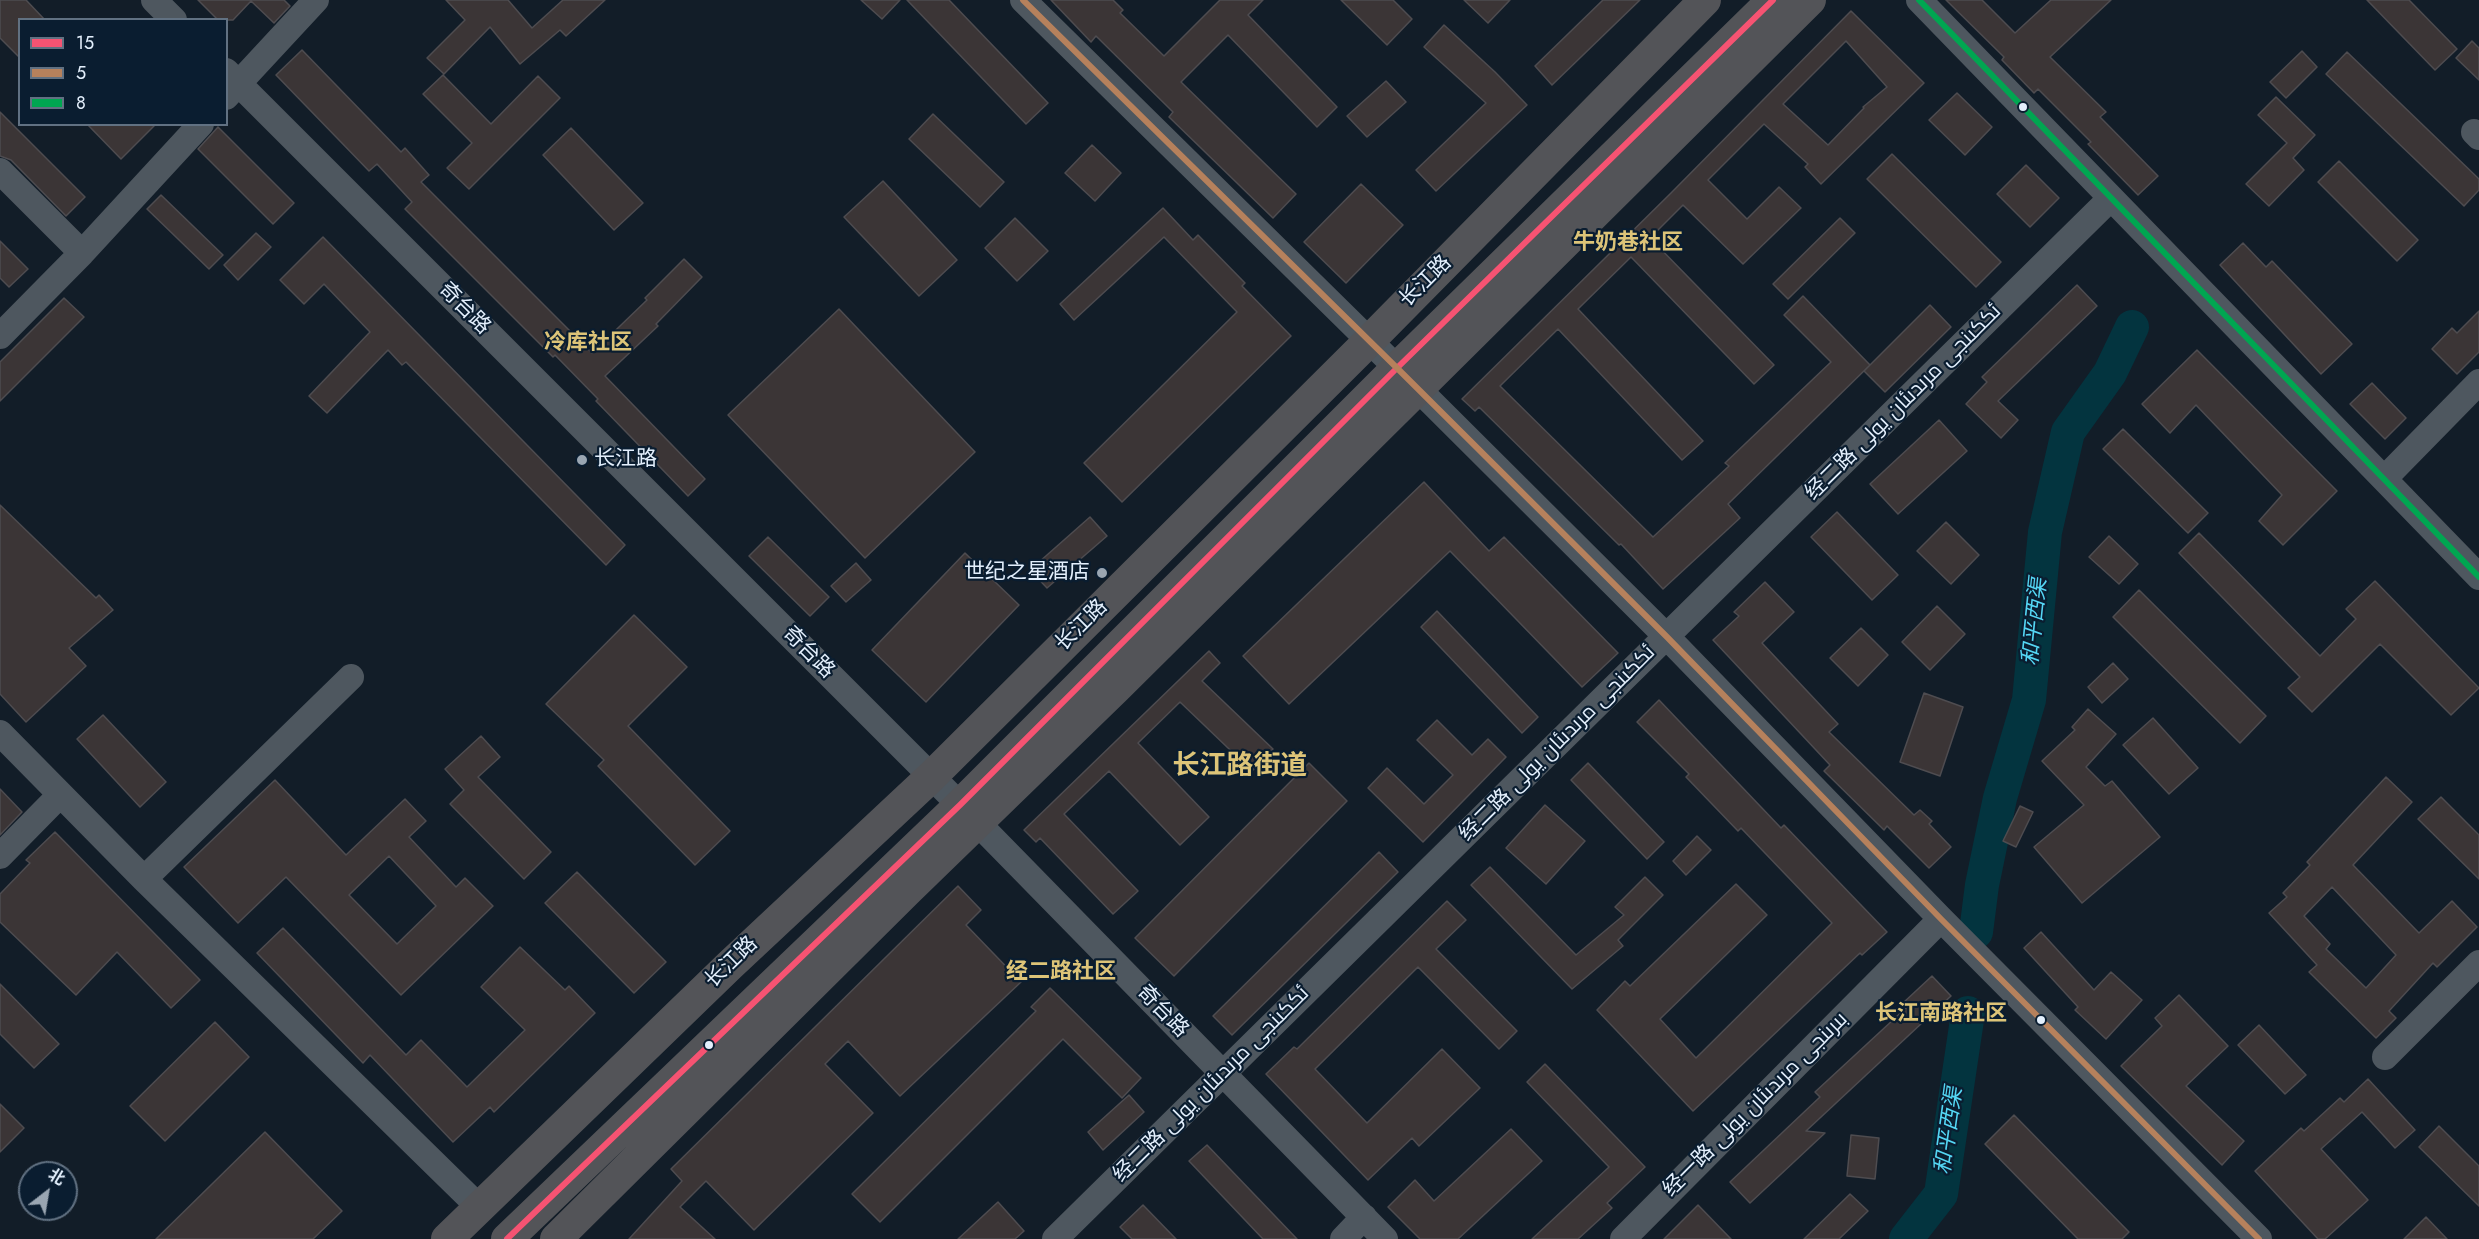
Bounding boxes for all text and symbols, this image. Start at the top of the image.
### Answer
legend [18,18,228,126]
text: 15 [76,30,94,56]
text: 5 [76,60,86,86]
text: 8 [76,90,86,116]
unlabelled marker [2017,101,2029,113]
district label: 牛奶巷社区 [1573,231,1683,257]
street label: 长江路 [1395,251,1457,313]
street label: 奇台路 [433,278,495,340]
street label: 经二路 ئككىنجى مرىدىئان يولى [1801,300,2007,506]
district label: 冷库社区 [544,331,632,357]
place label: 长江路 [594,447,657,473]
marker: 长江路 [575,453,589,467]
place label: 世纪之星酒店 [964,560,1090,586]
marker: 世纪之星酒店 [1095,566,1109,580]
water label: 和平西渠 [2018,577,2054,667]
street label: 长江路 [1051,595,1113,657]
street label: 奇台路 [777,622,839,684]
street label: 经二路 ئككىنجى مرىدىئان يولى [1455,641,1661,847]
district label: 长江路街道 [1173,751,1307,783]
street label: 长江路 [701,932,763,994]
district label: 经二路社区 [1006,960,1116,986]
street label: 奇台路 [1131,981,1193,1043]
street label: 经二路 ئككىنجى مرىدىئان يولى [1109,982,1315,1188]
district label: 长江南路社区 [1875,1002,2007,1028]
street label: 经一路 بىرىنجى مرىدىئان يولى [1658,1007,1854,1203]
unlabelled marker [2035,1014,2047,1026]
unlabelled marker [703,1039,715,1051]
water label: 和平西渠 [1931,1086,1969,1176]
north arrow [18,1161,78,1221]
text: 北 [44,1163,69,1191]

